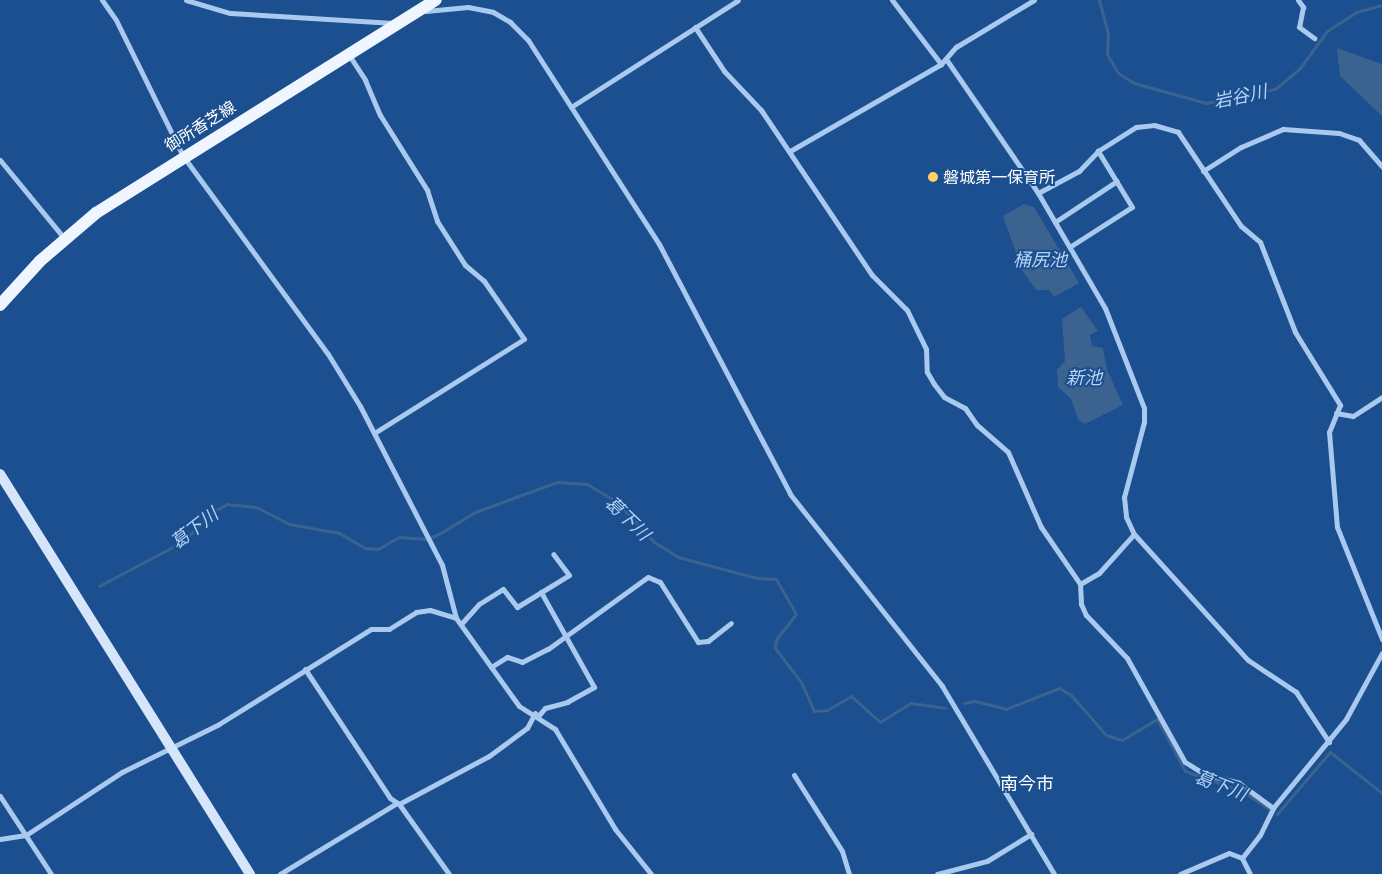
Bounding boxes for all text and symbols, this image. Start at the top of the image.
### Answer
water label: 岩谷川 [1211,80,1269,112]
street label: 御所香芝線 [161,97,239,155]
place label: 磐城第一保育所 [943,167,1055,187]
marker: 磐城第一保育所 [927,171,939,183]
water label: 桶尻池 [1013,248,1067,270]
water label: 新池 [1066,366,1102,388]
water label: 葛下川 [601,491,655,545]
water label: 葛下川 [166,503,222,553]
water label: 葛下川 [1192,765,1250,805]
district label: 南今市 [1000,772,1054,794]

